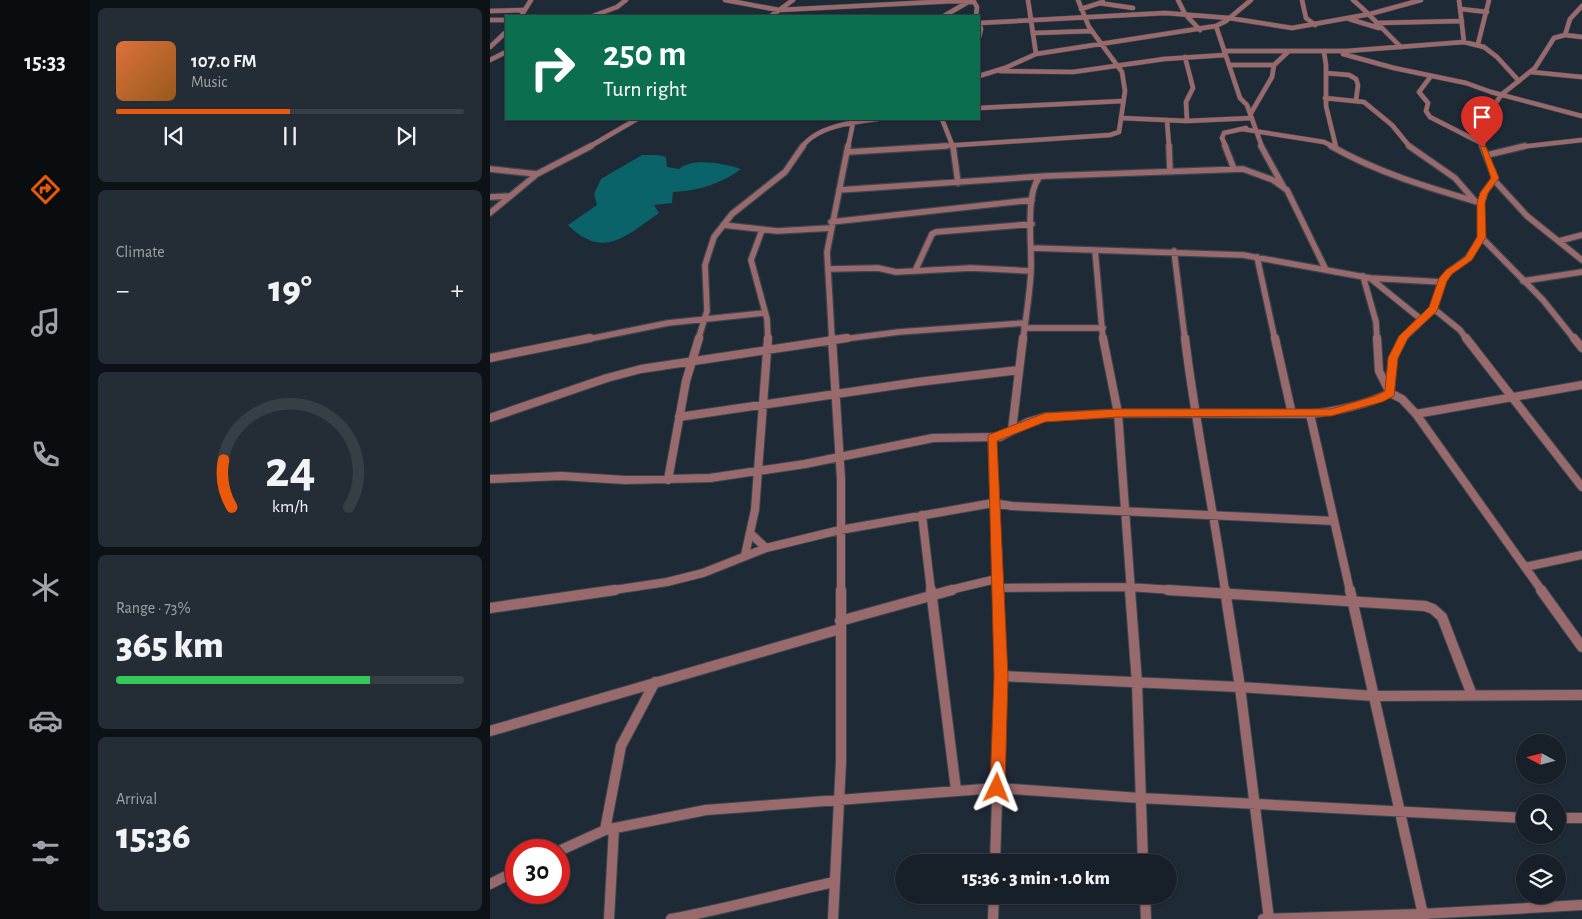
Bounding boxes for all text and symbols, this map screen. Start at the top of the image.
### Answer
icon: right [520,35,585,100]
text: 250 m [603,37,686,72]
text: 15:33 [24,51,66,73]
text: 107.0 FM [191,52,257,71]
text: Music [191,74,227,90]
text: Turn right [603,78,687,100]
pin [1461,96,1503,147]
icon: arrive [1468,103,1496,131]
icon: previous [160,122,188,150]
icon: pause [276,122,304,150]
icon: next [392,122,420,150]
icon: directions [28,172,63,207]
text: Climate [116,244,165,260]
text: 19° [268,271,312,309]
text: − [116,277,129,305]
text: + [451,277,464,305]
icon: music [28,305,63,340]
icon: phone [28,437,63,472]
text: 24 [265,444,315,496]
text: km/h [272,498,308,516]
icon: climate [28,570,63,605]
text: Range · 73% [116,600,191,616]
text: 365 km [116,627,224,665]
icon: car [28,703,63,738]
north arrow [1516,734,1566,784]
map controls [1516,734,1566,904]
position arrow [970,761,1022,813]
text: Arrival [116,791,157,807]
button: search [1516,794,1566,844]
text: 15:36 [116,818,191,856]
icon: filters [28,835,63,870]
speed limit sign: 30 [505,839,570,904]
button: layers [1516,854,1566,904]
text: 15:36 · 3 min · 1.0 km [962,869,1110,888]

